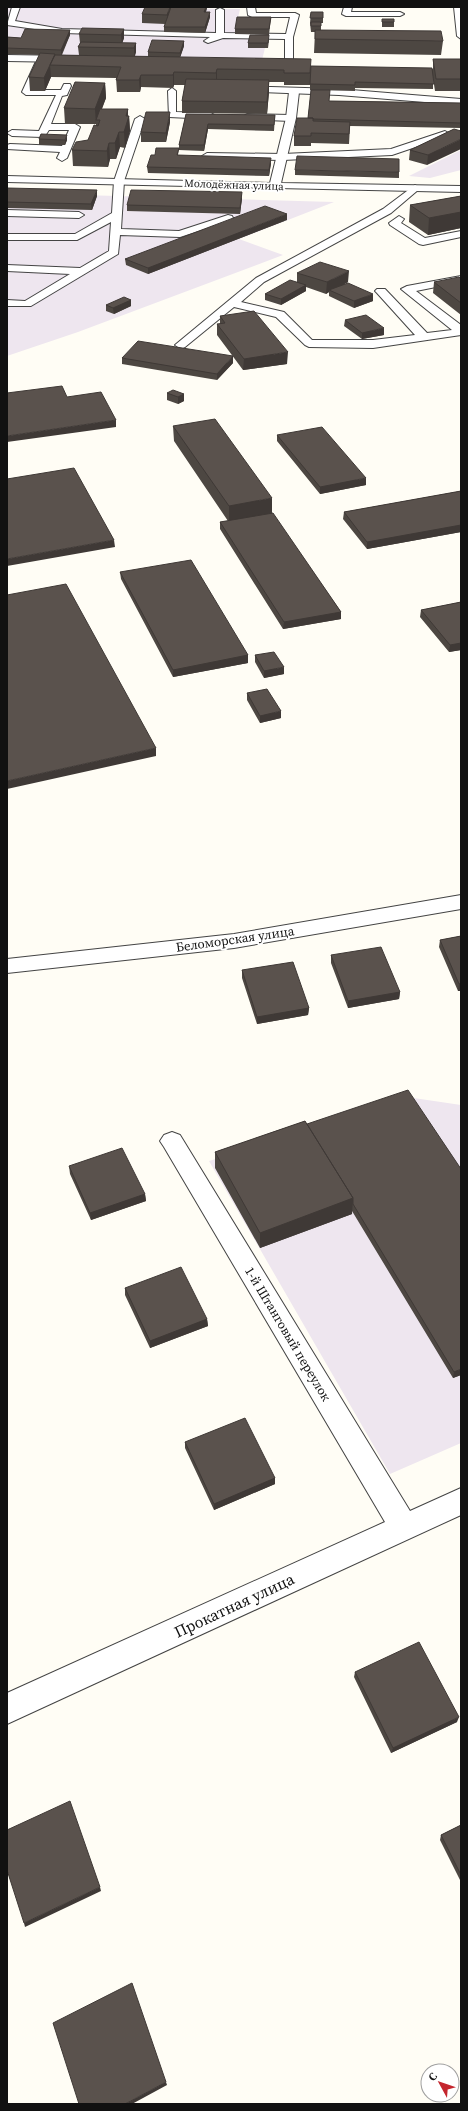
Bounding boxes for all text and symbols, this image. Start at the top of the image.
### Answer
street label: Молодёжная улица [184,176,284,194]
street label: Беломорская улица [175,922,296,956]
street label: 1-й Штанговый переулок [241,1264,335,1404]
street label: Прокатная улица [170,1567,299,1643]
north arrow [420,2063,460,2103]
text: С [425,2069,441,2084]

